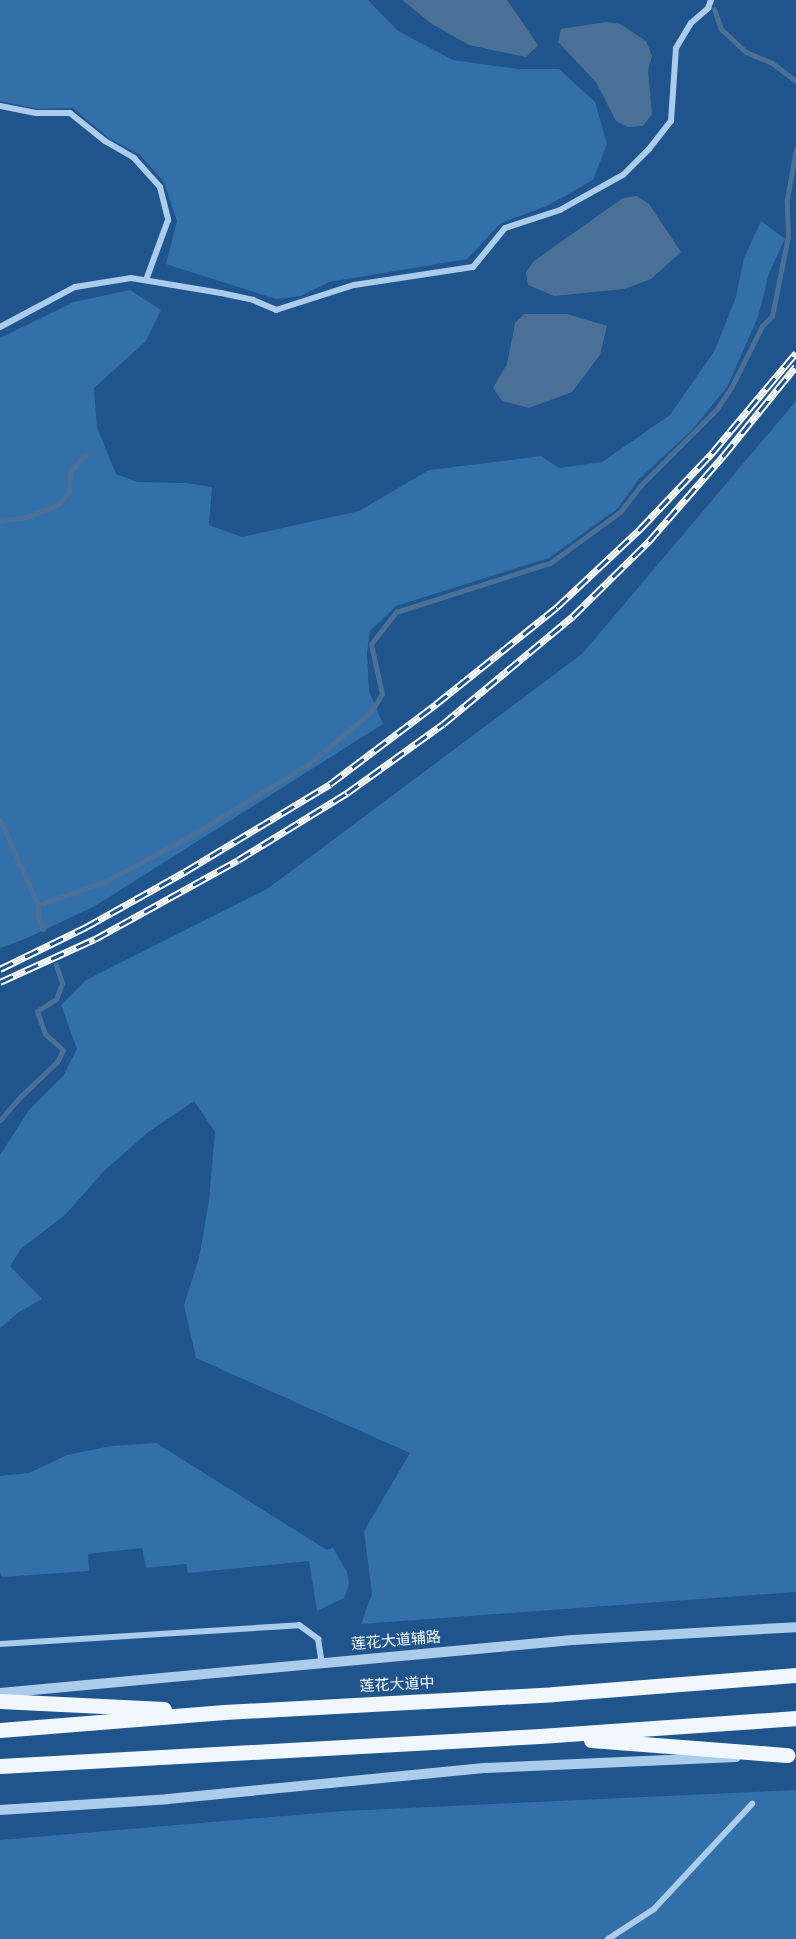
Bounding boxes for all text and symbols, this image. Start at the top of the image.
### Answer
street label: 莲花大道辅路 [350,1628,442,1654]
street label: 莲花大道中 [359,1674,435,1696]

